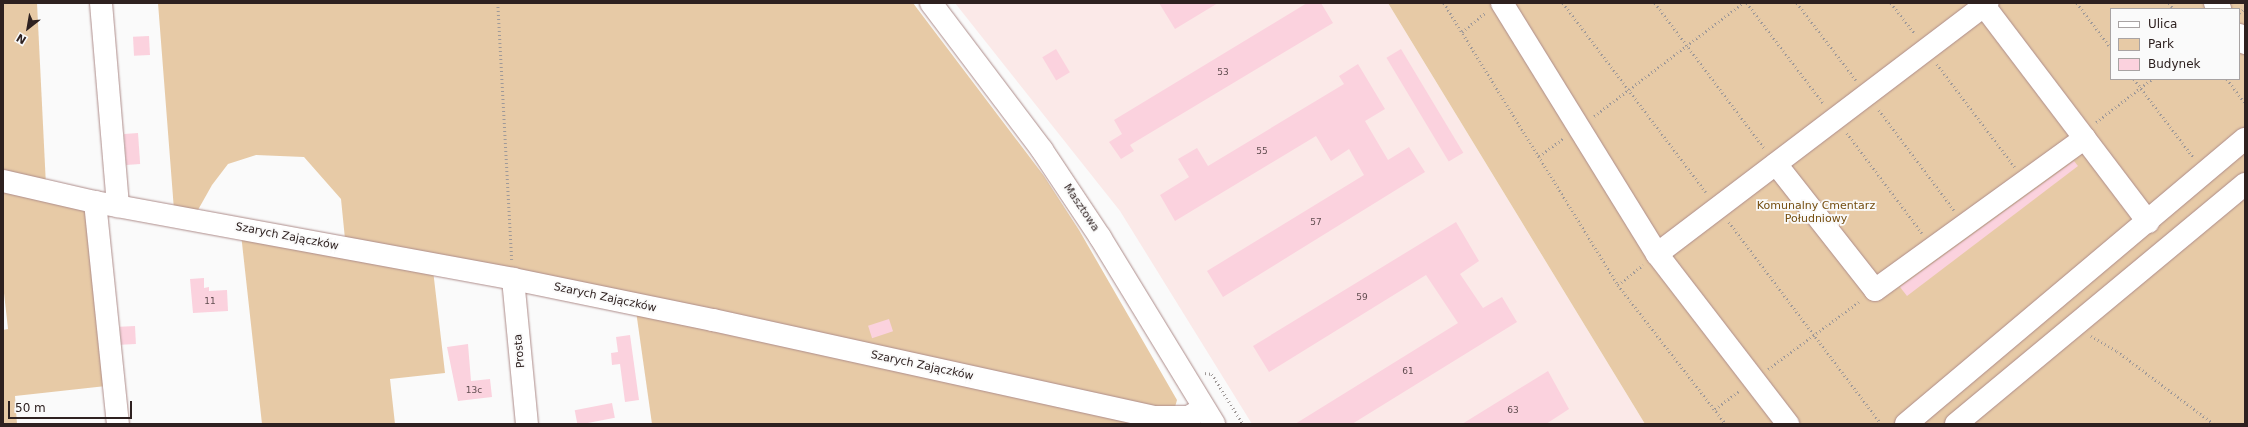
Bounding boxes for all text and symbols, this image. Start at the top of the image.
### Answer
north arrow [8,8,48,48]
legend [2110,8,2240,80]
text: Ulica [2148,17,2177,31]
text: N [14,31,29,47]
text: Park [2148,37,2174,51]
text: Budynek [2148,57,2201,71]
house number: 53 [1217,67,1229,77]
house number: 55 [1256,146,1268,156]
street label: Masztowa [1060,182,1102,234]
park label: Komunalny Cmentarz Południowy [1757,200,1875,226]
house number: 57 [1310,217,1322,227]
street label: Szarych Zajączków [234,221,340,253]
street label: Szarych Zajączków [552,281,658,315]
house number: 59 [1356,292,1368,302]
house number: 11 [204,296,216,306]
street label: Prosta [512,333,528,369]
street label: Szarych Zajączków [869,349,975,383]
house number: 61 [1402,366,1414,376]
house number: 13c [466,385,482,395]
scale bar [10,393,134,419]
text: 50 m [15,401,46,415]
house number: 63 [1507,405,1519,415]

